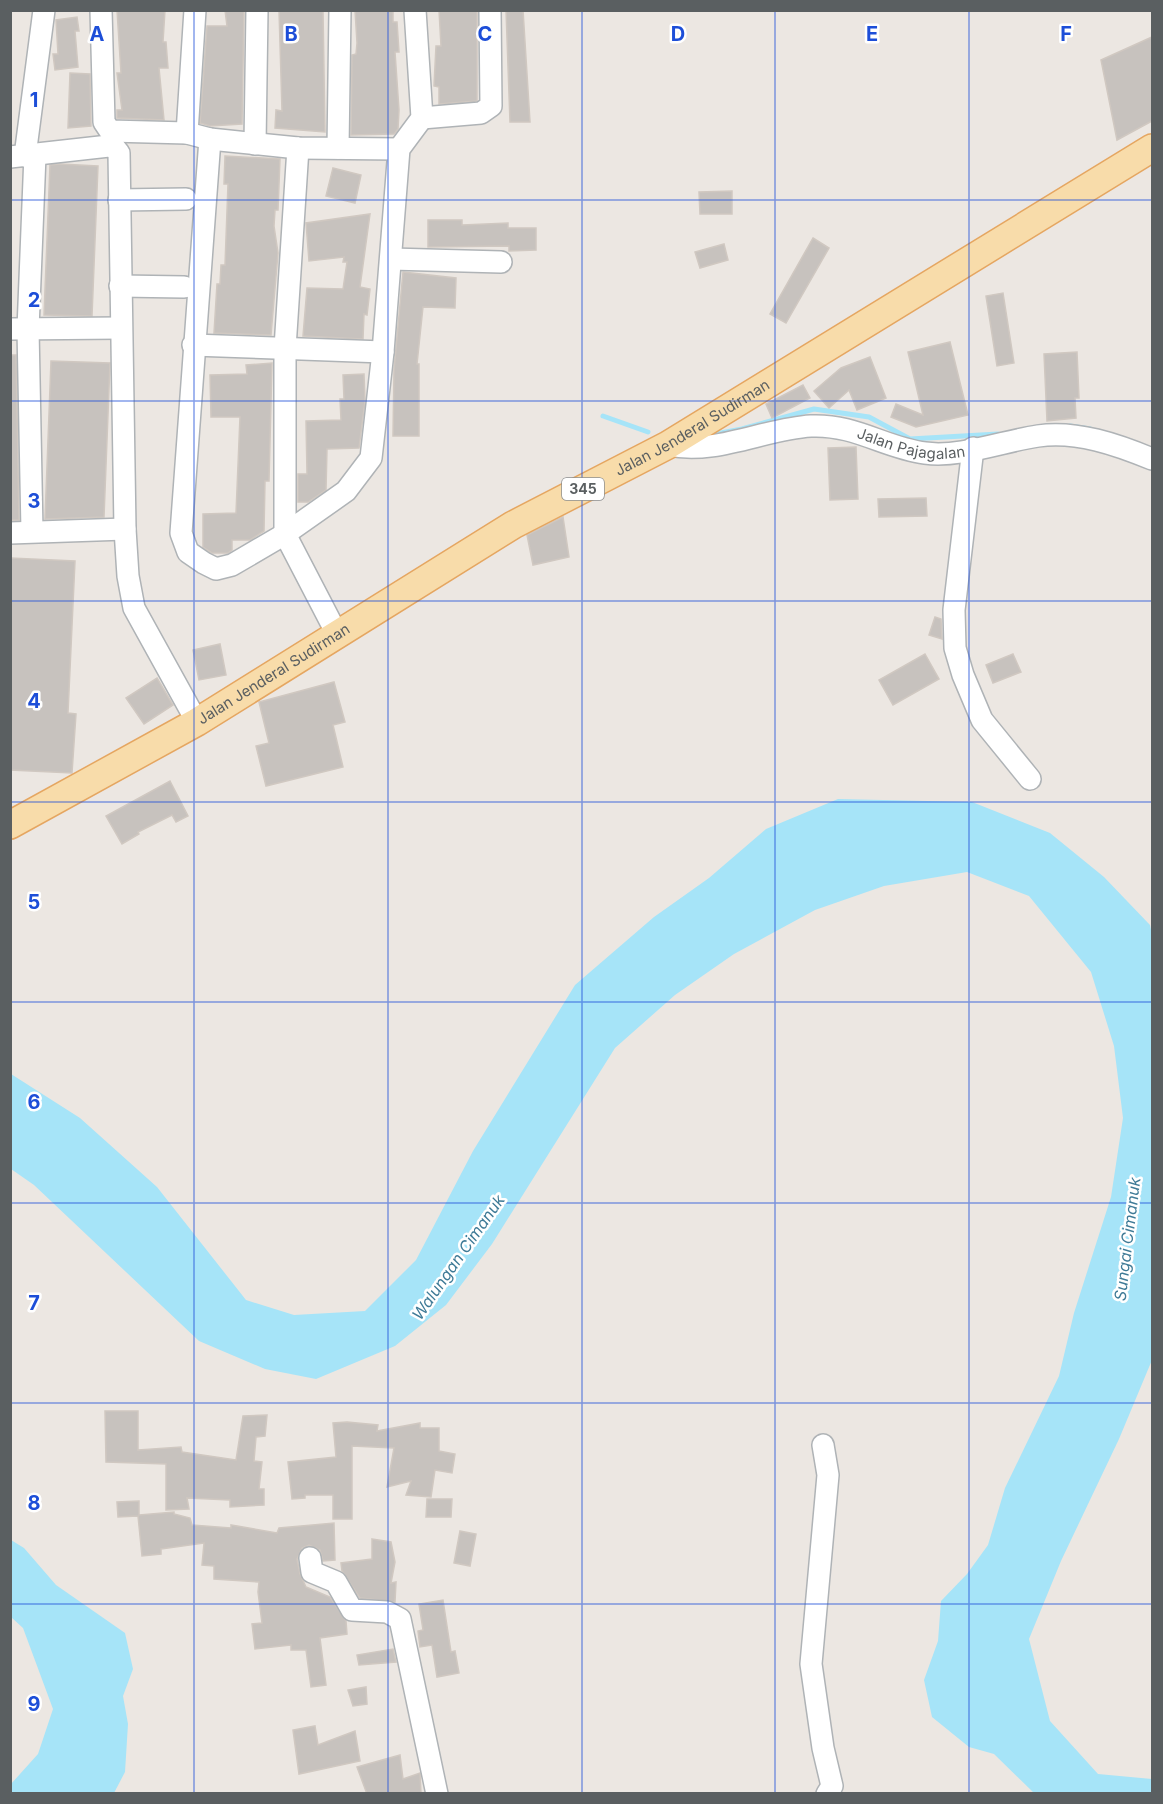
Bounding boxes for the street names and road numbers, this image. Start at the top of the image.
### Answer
street label: Jalan Jenderal Sudirman [612,375,773,480]
street label: Jalan Pajagalan [855,423,966,463]
road number: 345 [562,478,604,500]
street label: Jalan Jenderal Sudirman [194,619,353,728]

